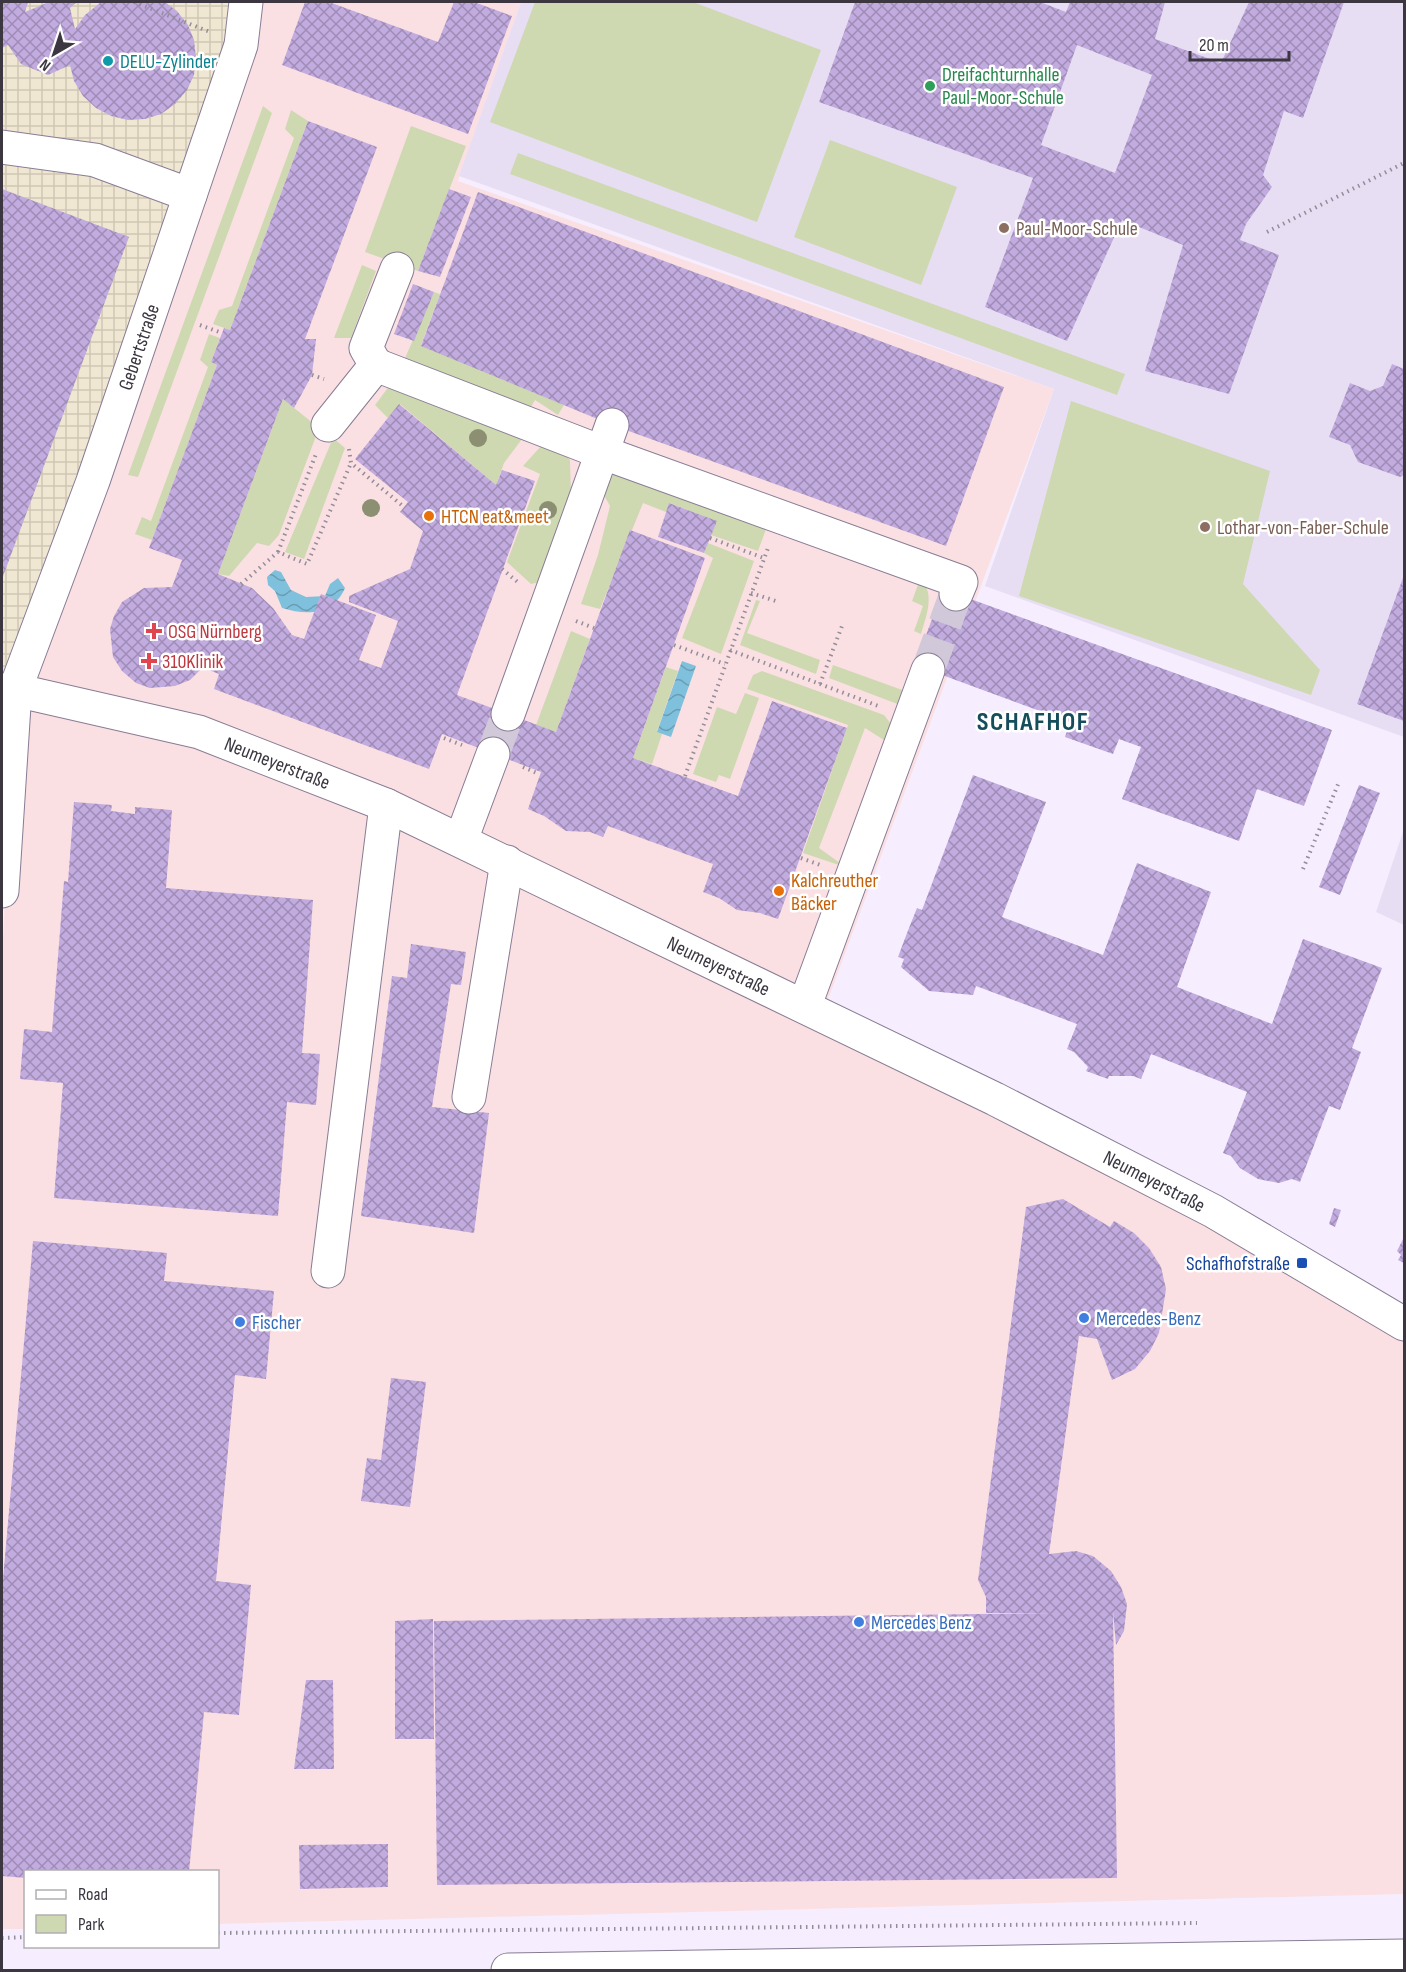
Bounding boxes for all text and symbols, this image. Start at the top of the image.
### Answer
north arrow [24,24,84,84]
scale bar [1190,24,1289,62]
text: 20 m [1199,35,1229,56]
place label: DELU-Zylinder [120,50,217,74]
text: N [36,54,55,75]
marker: DELU-Zylinder [101,54,115,68]
place label: Dreifachturnhalle Paul-Moor-Schule [942,63,1064,110]
marker: Dreifachturnhalle Paul-Moor-Schule [923,79,937,93]
place label: Paul-Moor-Schule [1016,217,1138,241]
marker: Paul-Moor-Schule [997,221,1011,235]
street label: Gebertstraße [114,301,165,393]
place label: HTCN eat&meet [441,505,549,529]
marker: HTCN eat&meet [422,509,436,523]
place label: Lothar-von-Faber-Schule [1217,516,1389,540]
marker: Lothar-von-Faber-Schule [1198,520,1212,534]
place label: OSG Nürnberg [168,620,262,644]
marker: OSG Nürnberg [145,622,163,640]
place label: 310Klinik [162,650,224,674]
marker: 310Klinik [140,652,158,670]
district label: SCHAFHOF [977,707,1089,738]
street label: Neumeyerstraße [221,732,333,795]
place label: Kalchreuther Bäcker [791,869,878,916]
marker: Kalchreuther Bäcker [772,884,786,898]
street label: Neumeyerstraße [663,932,774,1002]
street label: Neumeyerstraße [1099,1146,1209,1218]
place label: Schafhofstraße [1186,1252,1290,1276]
marker: Schafhofstraße [1295,1256,1309,1270]
place label: Mercedes-Benz [1096,1307,1201,1331]
place label: Fischer [252,1311,301,1335]
marker: Mercedes-Benz [1077,1311,1091,1325]
marker: Fischer [233,1315,247,1329]
place label: Mercedes Benz [871,1611,972,1635]
marker: Mercedes Benz [852,1615,866,1629]
legend [24,1870,219,1948]
text: Road [78,1884,108,1905]
text: Park [78,1914,104,1935]

